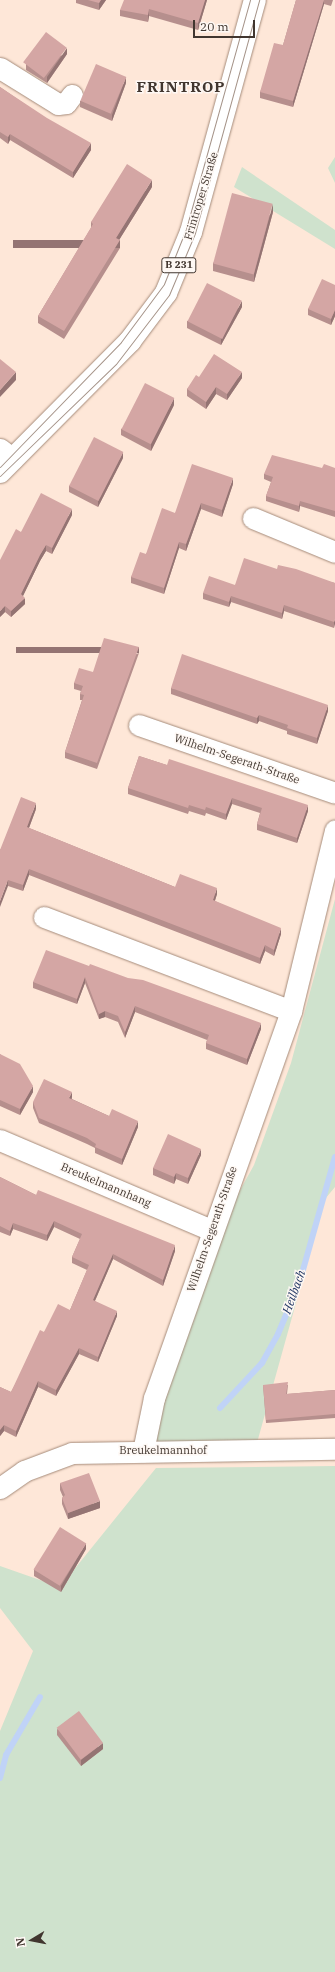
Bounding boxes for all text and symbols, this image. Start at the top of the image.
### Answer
scale bar [195,12,257,38]
text: 20 m [200,19,229,34]
district label: FRINTROP [136,78,226,96]
street label: Frintroper Straße [181,150,221,242]
road number: B 231 [161,257,197,273]
street label: Wilhelm-Segerath-Straße [173,731,301,787]
street label: Breukelmannhang [59,1160,153,1210]
street label: Wilhelm-Segerath-Straße [184,1165,240,1293]
water label: Heilbach [279,1268,309,1316]
street label: Breukelmannhof [119,1443,207,1457]
north arrow [12,1920,52,1960]
text: N [13,1937,28,1948]

